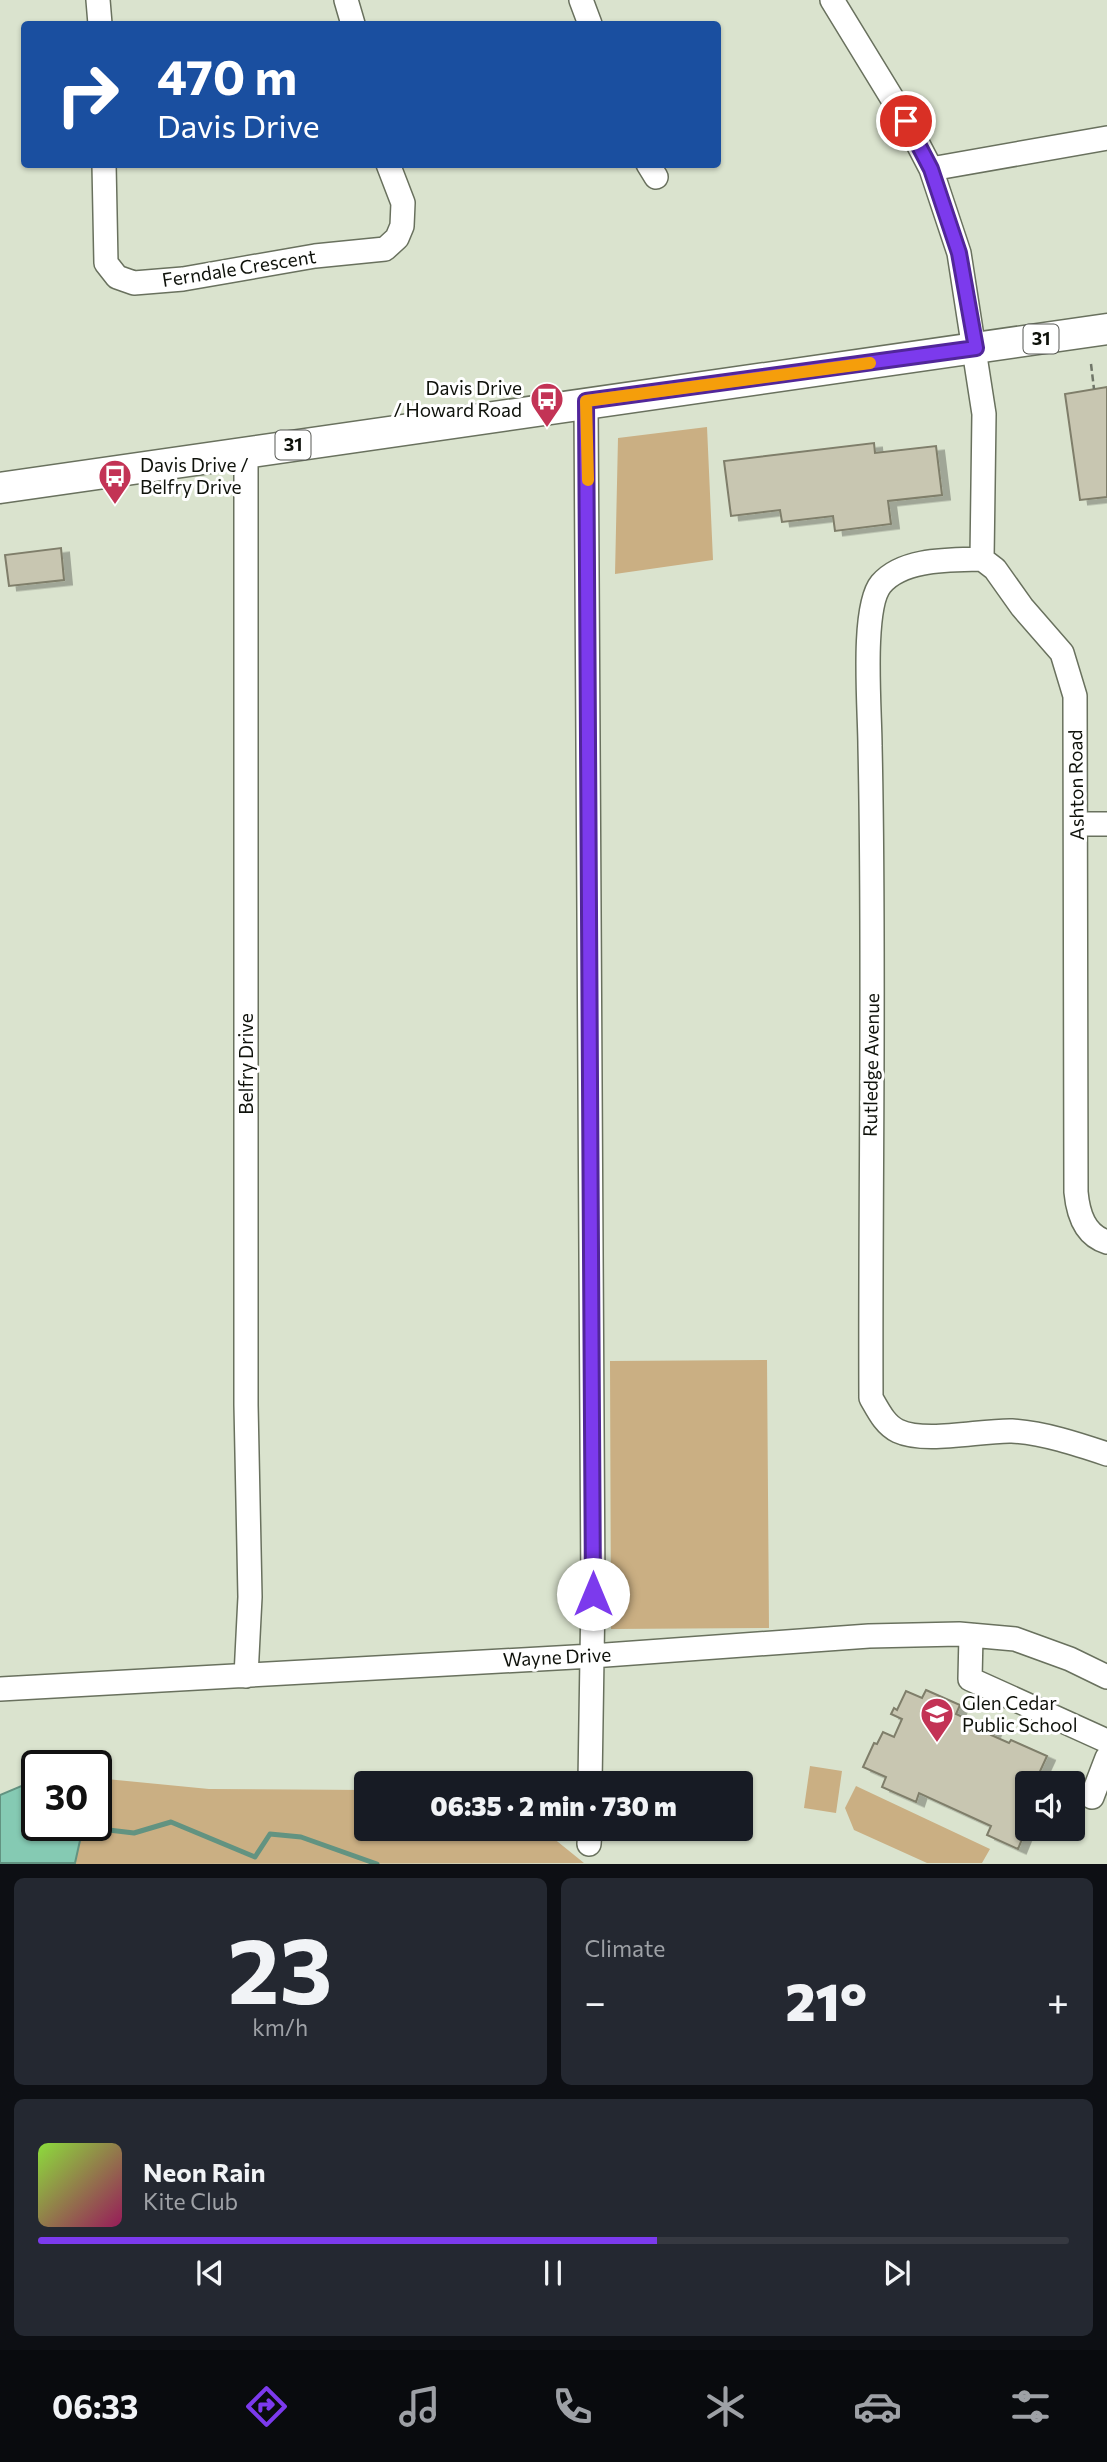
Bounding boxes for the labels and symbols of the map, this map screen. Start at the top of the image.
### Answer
pin [876,91,936,151]
street label: Ferndale Crescent [160,244,318,291]
road number: 31 [1024,324,1058,354]
place label: Davis Drive / Howard Road [393,376,522,421]
bus stop icon: Davis Drive / Howard Road [528,380,566,429]
road number: 31 [276,430,310,460]
place label: Davis Drive / Belfry Drive [140,453,249,498]
bus stop icon: Davis Drive / Belfry Drive [96,457,134,506]
street label: Ashton Road [1063,730,1088,840]
street label: Rutledge Avenue [858,993,883,1137]
street label: Belfry Drive [234,1013,257,1115]
position arrow [556,1557,630,1631]
street label: Wayne Drive [502,1642,612,1671]
place label: Glen Cedar Public School [962,1691,1077,1736]
school or university icon: Glen Cedar Public School [918,1695,956,1744]
speed limit sign: 30 [21,1750,112,1841]

